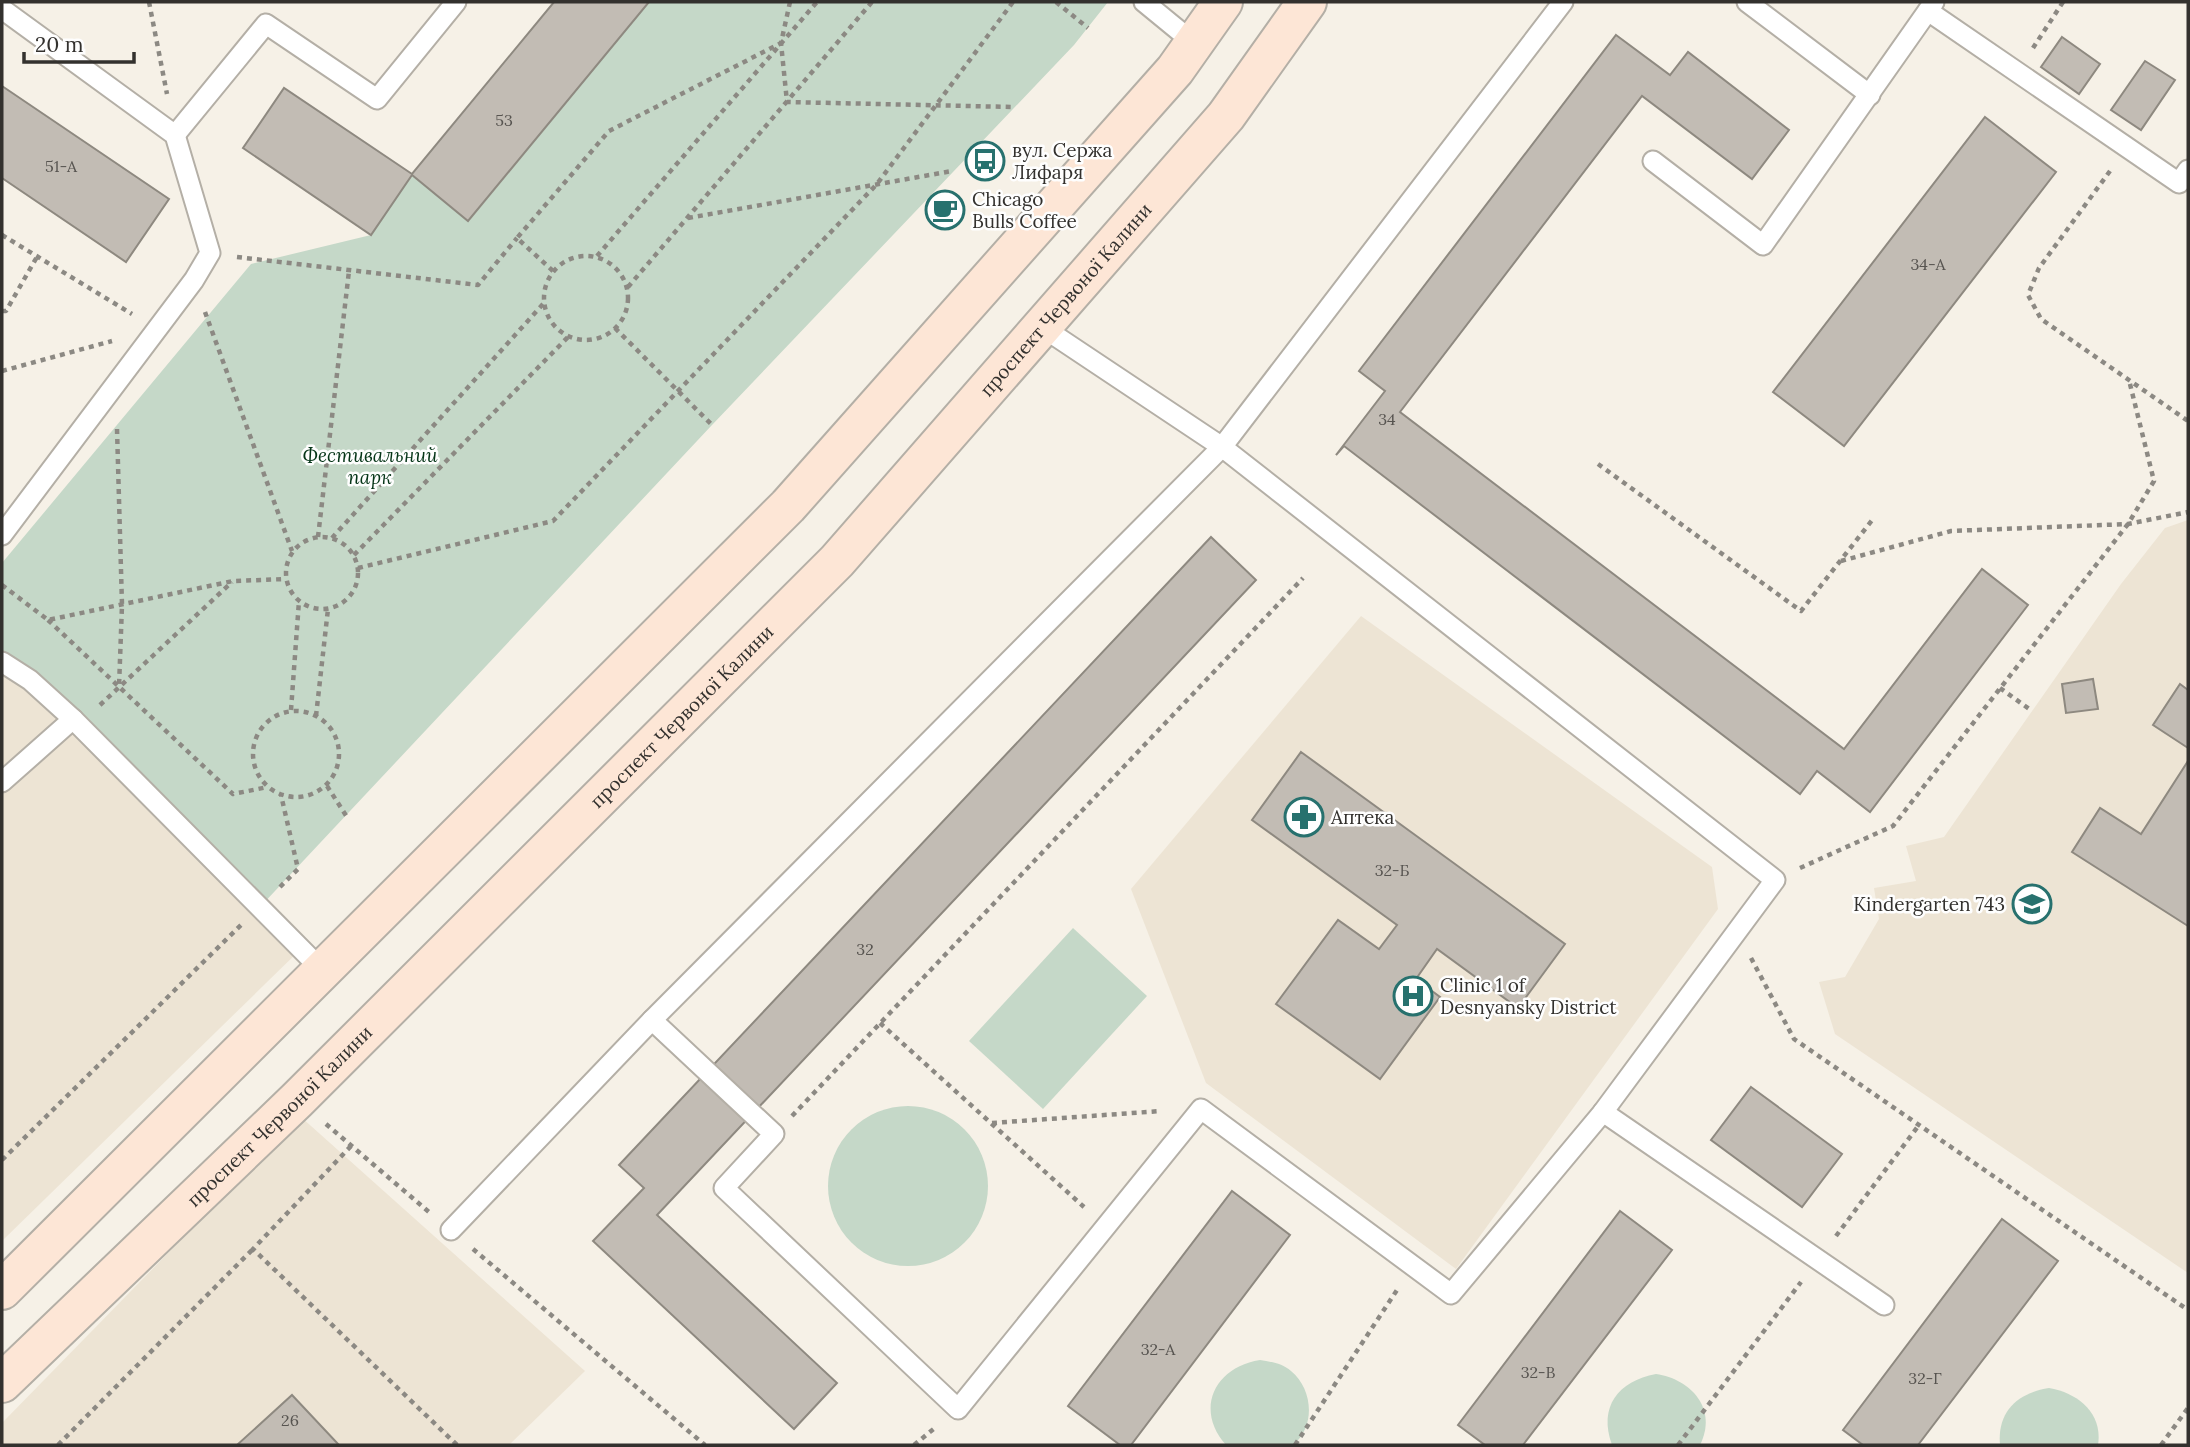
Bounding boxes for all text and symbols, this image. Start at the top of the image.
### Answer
scale bar [24,21,135,65]
text: 20 m [35,31,84,58]
house number: 53 [495,110,513,130]
place label: вул. Сержа Лифаря [1012,138,1112,184]
bus stop icon: вул. Сержа Лифаря [964,140,1006,182]
house number: 51-А [45,156,78,176]
place label: Chicago Bulls Coffee [972,187,1077,233]
cafe icon: Chicago Bulls Coffee [924,189,966,231]
street label: проспект Червоної Калини [974,198,1157,401]
house number: 34-А [1910,254,1947,274]
house number: 34 [1378,409,1396,429]
park label: Фестивальний парк [303,443,438,489]
street label: проспект Червоної Калини [585,620,778,813]
pharmacy icon: Аптека [1283,796,1325,838]
place label: Аптека [1330,805,1394,829]
house number: 32-Б [1375,860,1409,880]
school or university icon: Kindergarten 743 [2011,883,2053,925]
place label: Kindergarten 743 [1853,892,2005,916]
house number: 32 [856,939,874,959]
place label: Clinic 1 of Desnyansky District [1440,973,1617,1019]
hospital icon: Clinic 1 of Desnyansky District [1392,975,1434,1017]
street label: проспект Червоної Калини [181,1020,377,1211]
house number: 32-А [1141,1339,1176,1359]
house number: 32-В [1521,1362,1555,1382]
house number: 32-Г [1908,1368,1942,1388]
house number: 26 [281,1410,299,1430]

